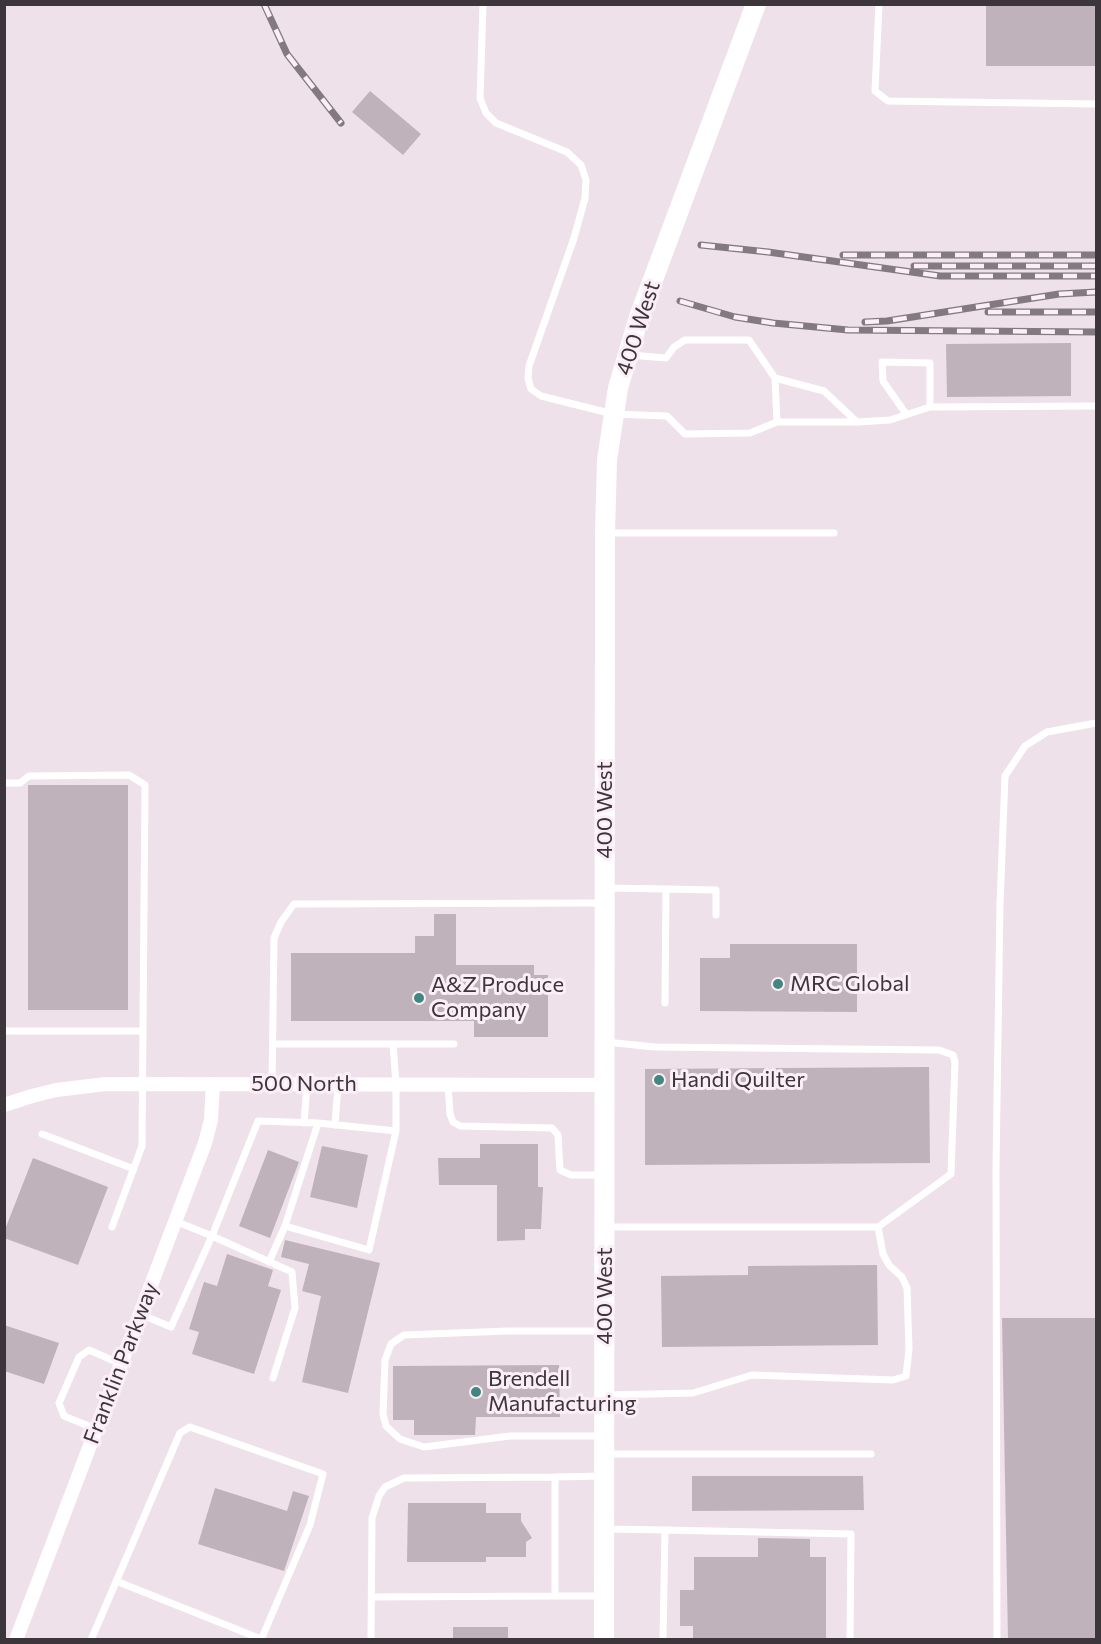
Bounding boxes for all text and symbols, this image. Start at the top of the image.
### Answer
street label: 400 West [610,278,666,378]
street label: 400 West [592,761,618,859]
place label: MRC Global [790,971,910,997]
place label: A&Z Produce Company [431,972,564,1023]
marker: MRC Global [771,977,785,991]
marker: A&Z Produce Company [412,991,426,1005]
place label: Handi Quilter [671,1067,805,1093]
street label: 500 North [251,1071,357,1097]
marker: Handi Quilter [652,1073,666,1087]
street label: 400 West [592,1247,618,1345]
street label: Franklin Parkway [78,1278,164,1448]
place label: Brendell Manufacturing [488,1366,636,1418]
marker: Brendell Manufacturing [469,1385,483,1399]

